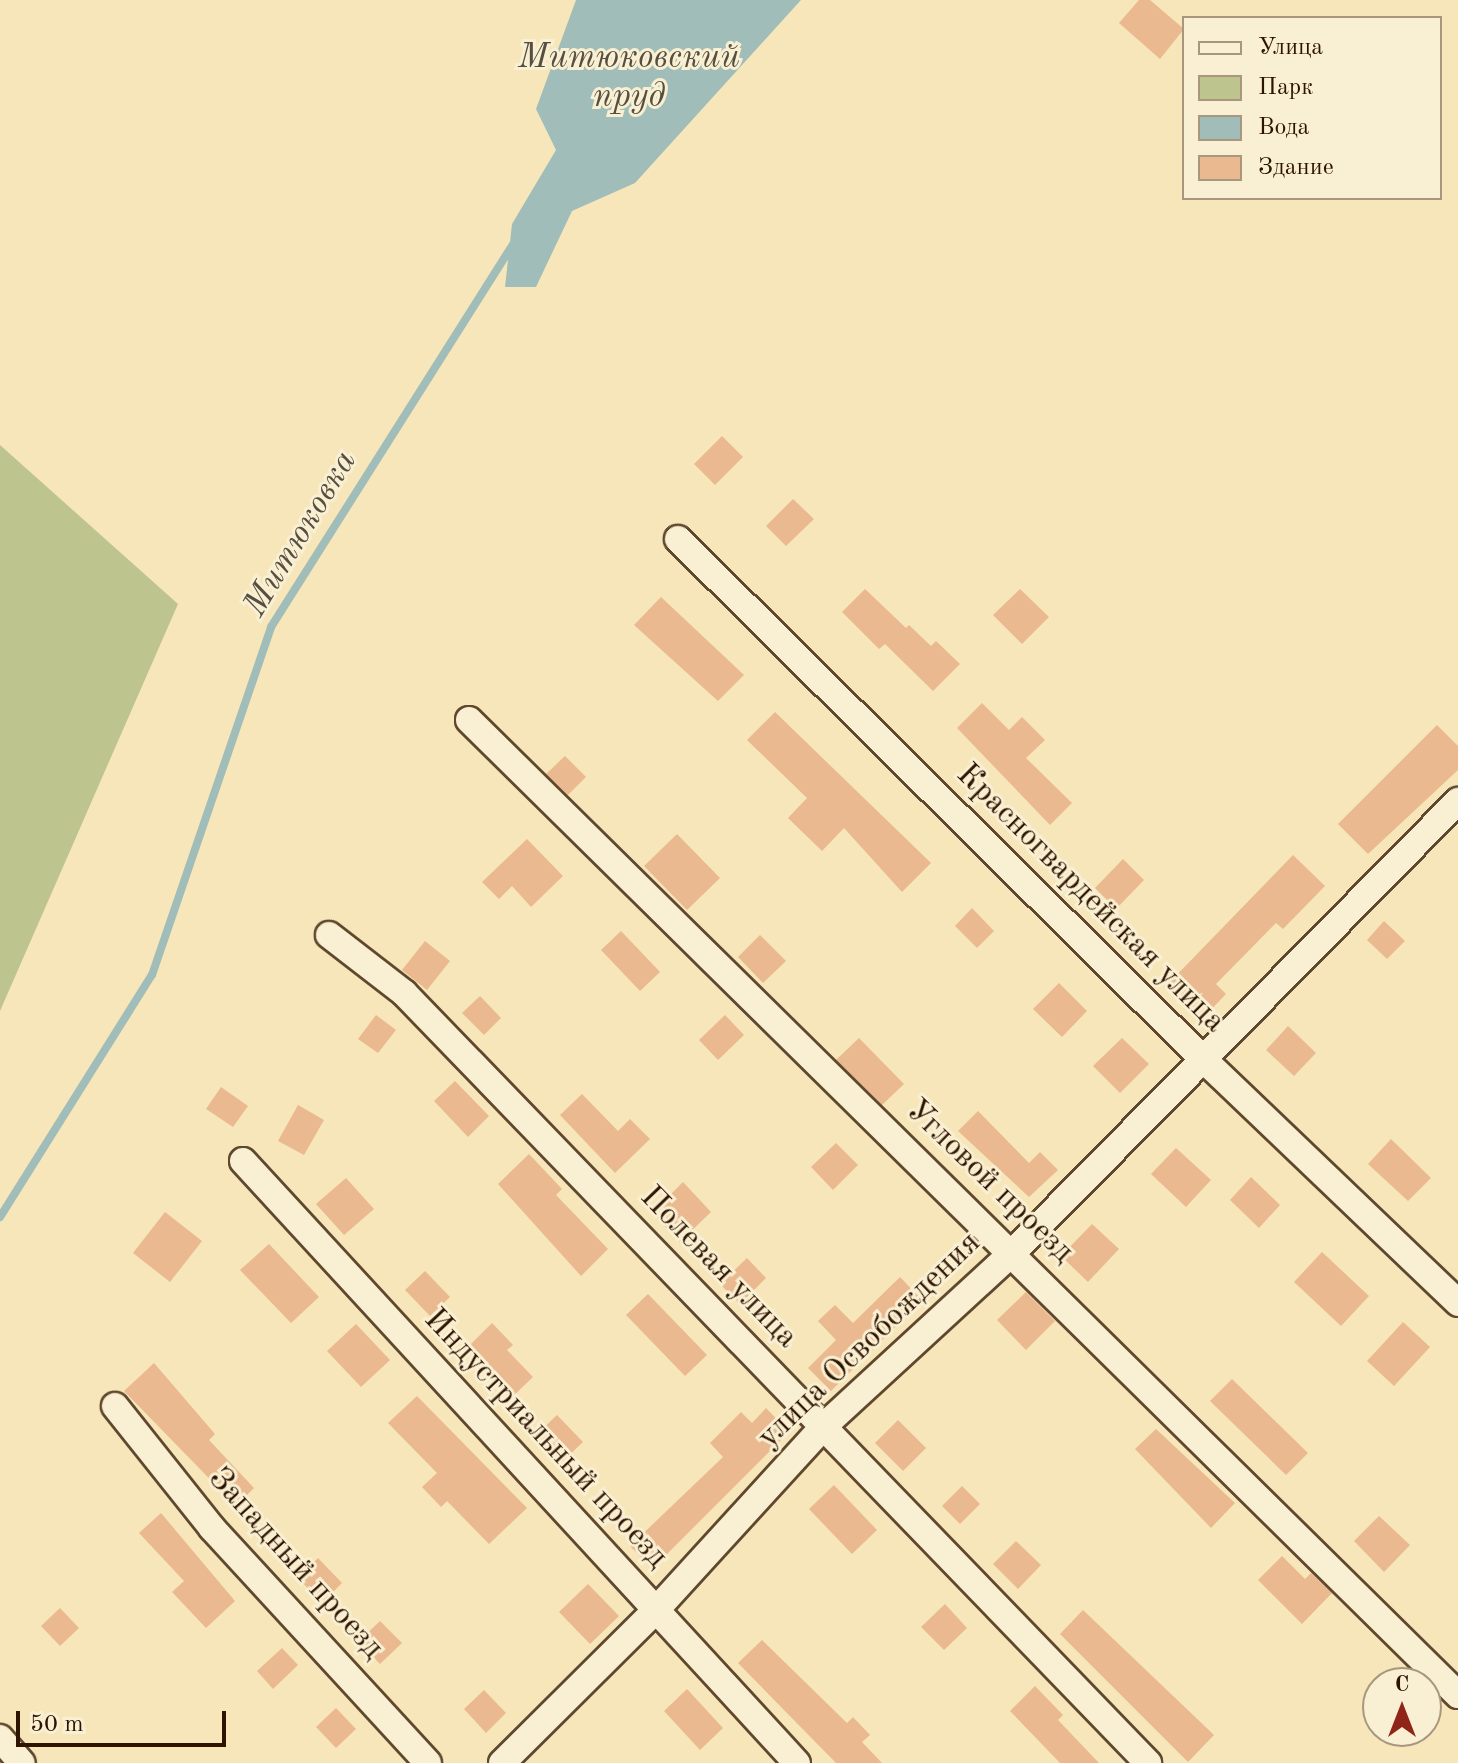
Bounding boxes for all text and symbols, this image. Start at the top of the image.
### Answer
legend [1182,16,1442,200]
text: Улица [1258,36,1323,60]
water label: Митюковский пруд [518,38,740,118]
text: Парк [1258,76,1313,100]
text: Вода [1258,116,1309,140]
text: Здание [1258,156,1334,180]
water label: Митюковка [235,443,367,625]
street label: Красногвардейская улица [947,756,1233,1042]
street label: Угловой проезд [897,1092,1081,1272]
street label: Полевая улица [631,1179,805,1357]
street label: улица Освобождения [751,1225,989,1457]
street label: Индустриальный проезд [415,1301,675,1577]
street label: Западный проезд [199,1461,391,1667]
north arrow [1362,1667,1442,1747]
text: С [1395,1674,1409,1696]
scale bar [20,1695,230,1745]
text: 50 m [30,1713,84,1737]

